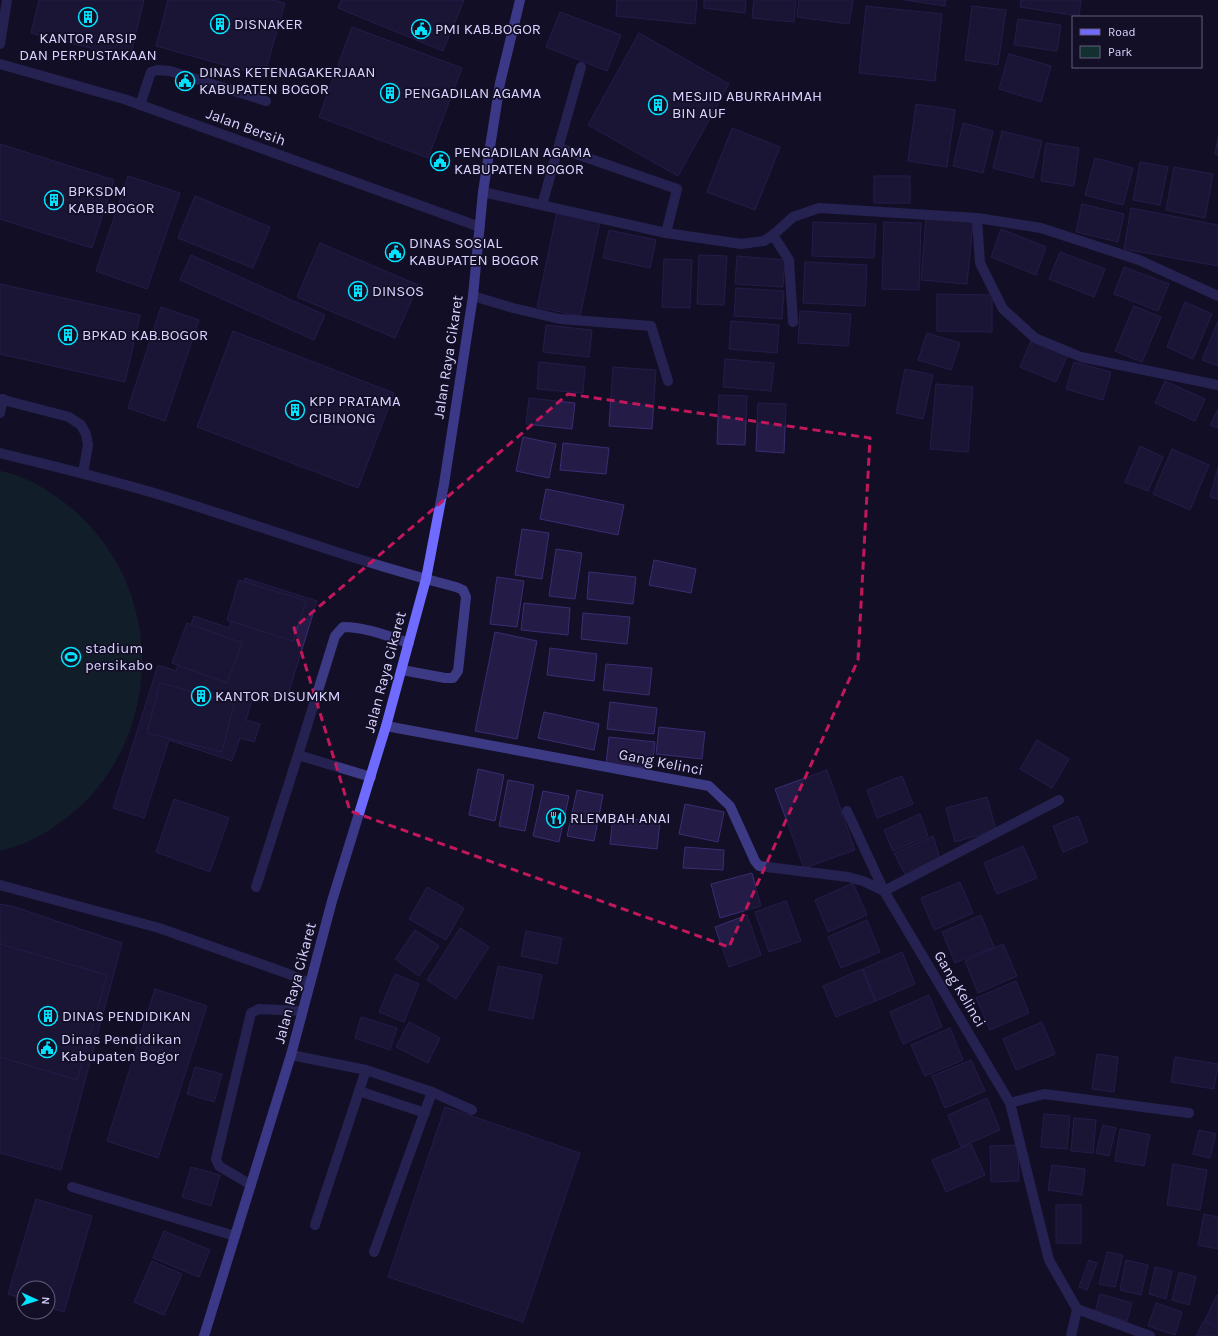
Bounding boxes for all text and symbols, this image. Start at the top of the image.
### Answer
building icon: KANTOR ARSIP DAN PERPUSTAKAAN [77,6,99,28]
building icon: DISNAKER [209,13,231,35]
place label: DISNAKER [234,15,303,33]
legend [1072,16,1202,68]
public building icon: PMI KAB.BOGOR [410,18,432,40]
place label: PMI KAB.BOGOR [435,20,541,38]
text: Road [1108,25,1136,39]
place label: KANTOR ARSIP DAN PERPUSTAKAAN [19,29,157,64]
text: Park [1108,45,1133,59]
place label: DINAS KETENAGAKERJAAN KABUPATEN BOGOR [199,63,376,98]
public building icon: DINAS KETENAGAKERJAAN KABUPATEN BOGOR [174,70,196,92]
building icon: PENGADILAN AGAMA [379,82,401,104]
place label: PENGADILAN AGAMA [404,84,541,102]
place label: MESJID ABURRAHMAH BIN AUF [672,87,822,122]
building icon: MESJID ABURRAHMAH BIN AUF [647,94,669,116]
street label: Jalan Bersih [204,104,288,150]
place label: PENGADILAN AGAMA KABUPATEN BOGOR [454,143,591,178]
public building icon: PENGADILAN AGAMA KABUPATEN BOGOR [429,150,451,172]
place label: BPKSDM KABB.BOGOR [68,182,155,217]
building icon: BPKSDM KABB.BOGOR [43,189,65,211]
place label: DINAS SOSIAL KABUPATEN BOGOR [409,234,539,269]
public building icon: DINAS SOSIAL KABUPATEN BOGOR [384,241,406,263]
building icon: DINSOS [347,280,369,302]
place label: DINSOS [372,282,424,300]
street label: Jalan Raya Cikaret [429,294,467,420]
building icon: BPKAD KAB.BOGOR [57,324,79,346]
place label: BPKAD KAB.BOGOR [82,326,208,344]
place label: KPP PRATAMA CIBINONG [309,392,401,427]
building icon: KPP PRATAMA CIBINONG [284,399,306,421]
street label: Jalan Raya Cikaret [360,609,410,735]
place label: stadium persikabo [85,639,153,674]
sports icon: stadium persikabo [60,646,82,668]
building icon: KANTOR DISUMKM [190,685,212,707]
place label: KANTOR DISUMKM [215,687,340,705]
street label: Gang Kelinci [617,745,705,779]
restaurant icon: RLEMBAH ANAI [545,807,567,829]
place label: RLEMBAH ANAI [570,809,671,827]
street label: Jalan Raya Cikaret [270,920,320,1046]
street label: Gang Kelinci [930,948,990,1030]
building icon: DINAS PENDIDIKAN [37,1005,59,1027]
place label: DINAS PENDIDIKAN [62,1007,191,1025]
place label: Dinas Pendidikan Kabupaten Bogor [61,1030,182,1065]
public building icon: Dinas Pendidikan Kabupaten Bogor [36,1037,58,1059]
north arrow [16,1280,56,1320]
text: N [39,1296,52,1305]

